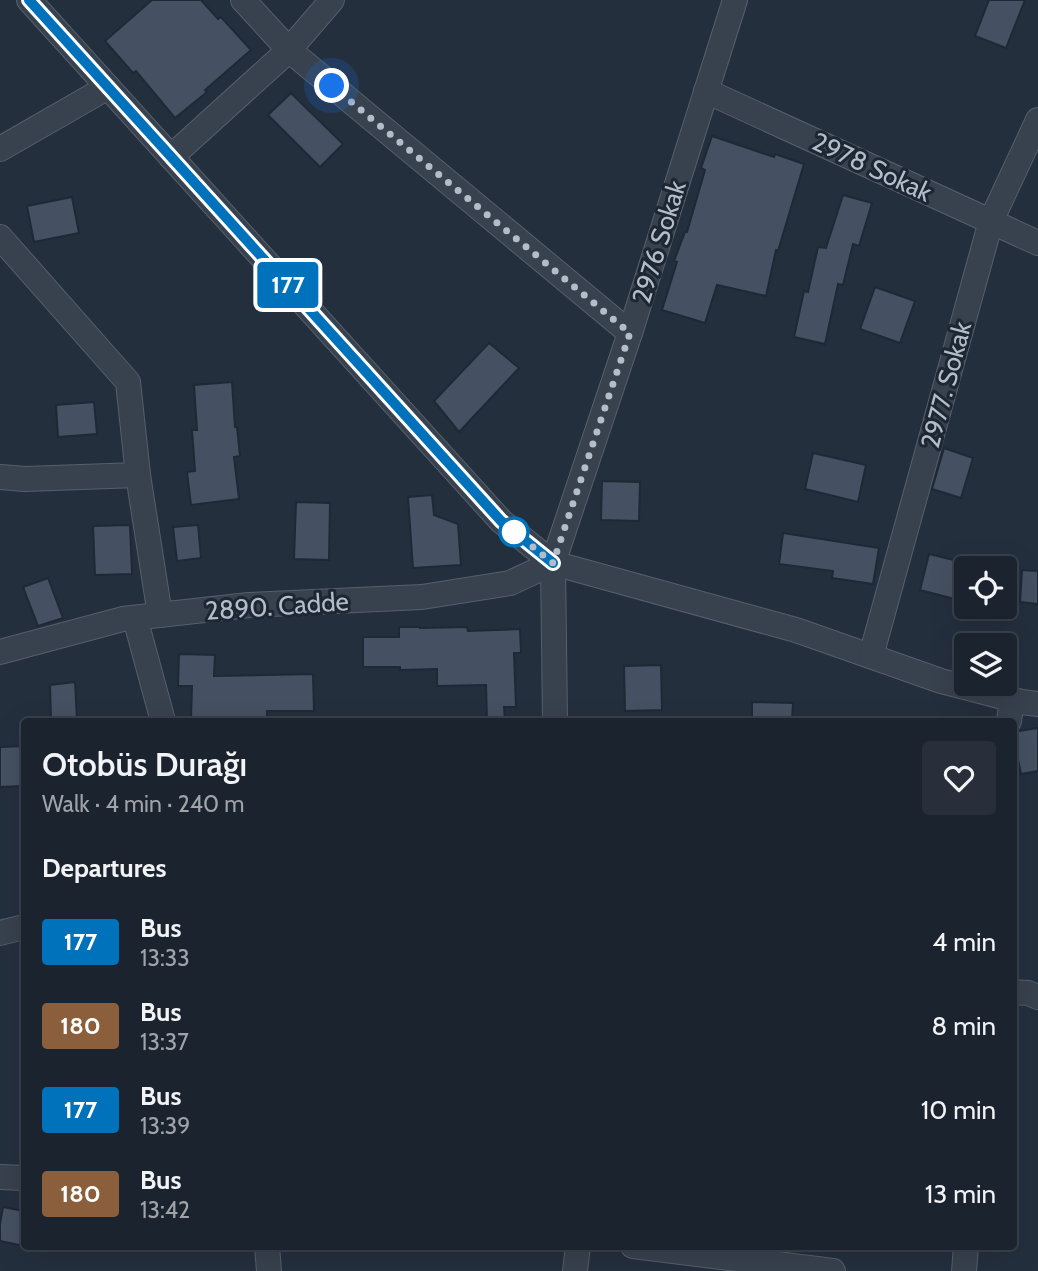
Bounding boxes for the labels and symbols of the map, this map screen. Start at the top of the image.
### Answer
your location [314,68,349,103]
street label: 2978 Sokak [807,125,937,209]
street label: 2976 Sokak [625,176,693,307]
line badge: 177 [248,262,328,308]
street label: 2977. Sokak [914,318,978,452]
unlabelled marker [499,517,529,547]
street label: 2890. Cadde [204,585,350,627]

